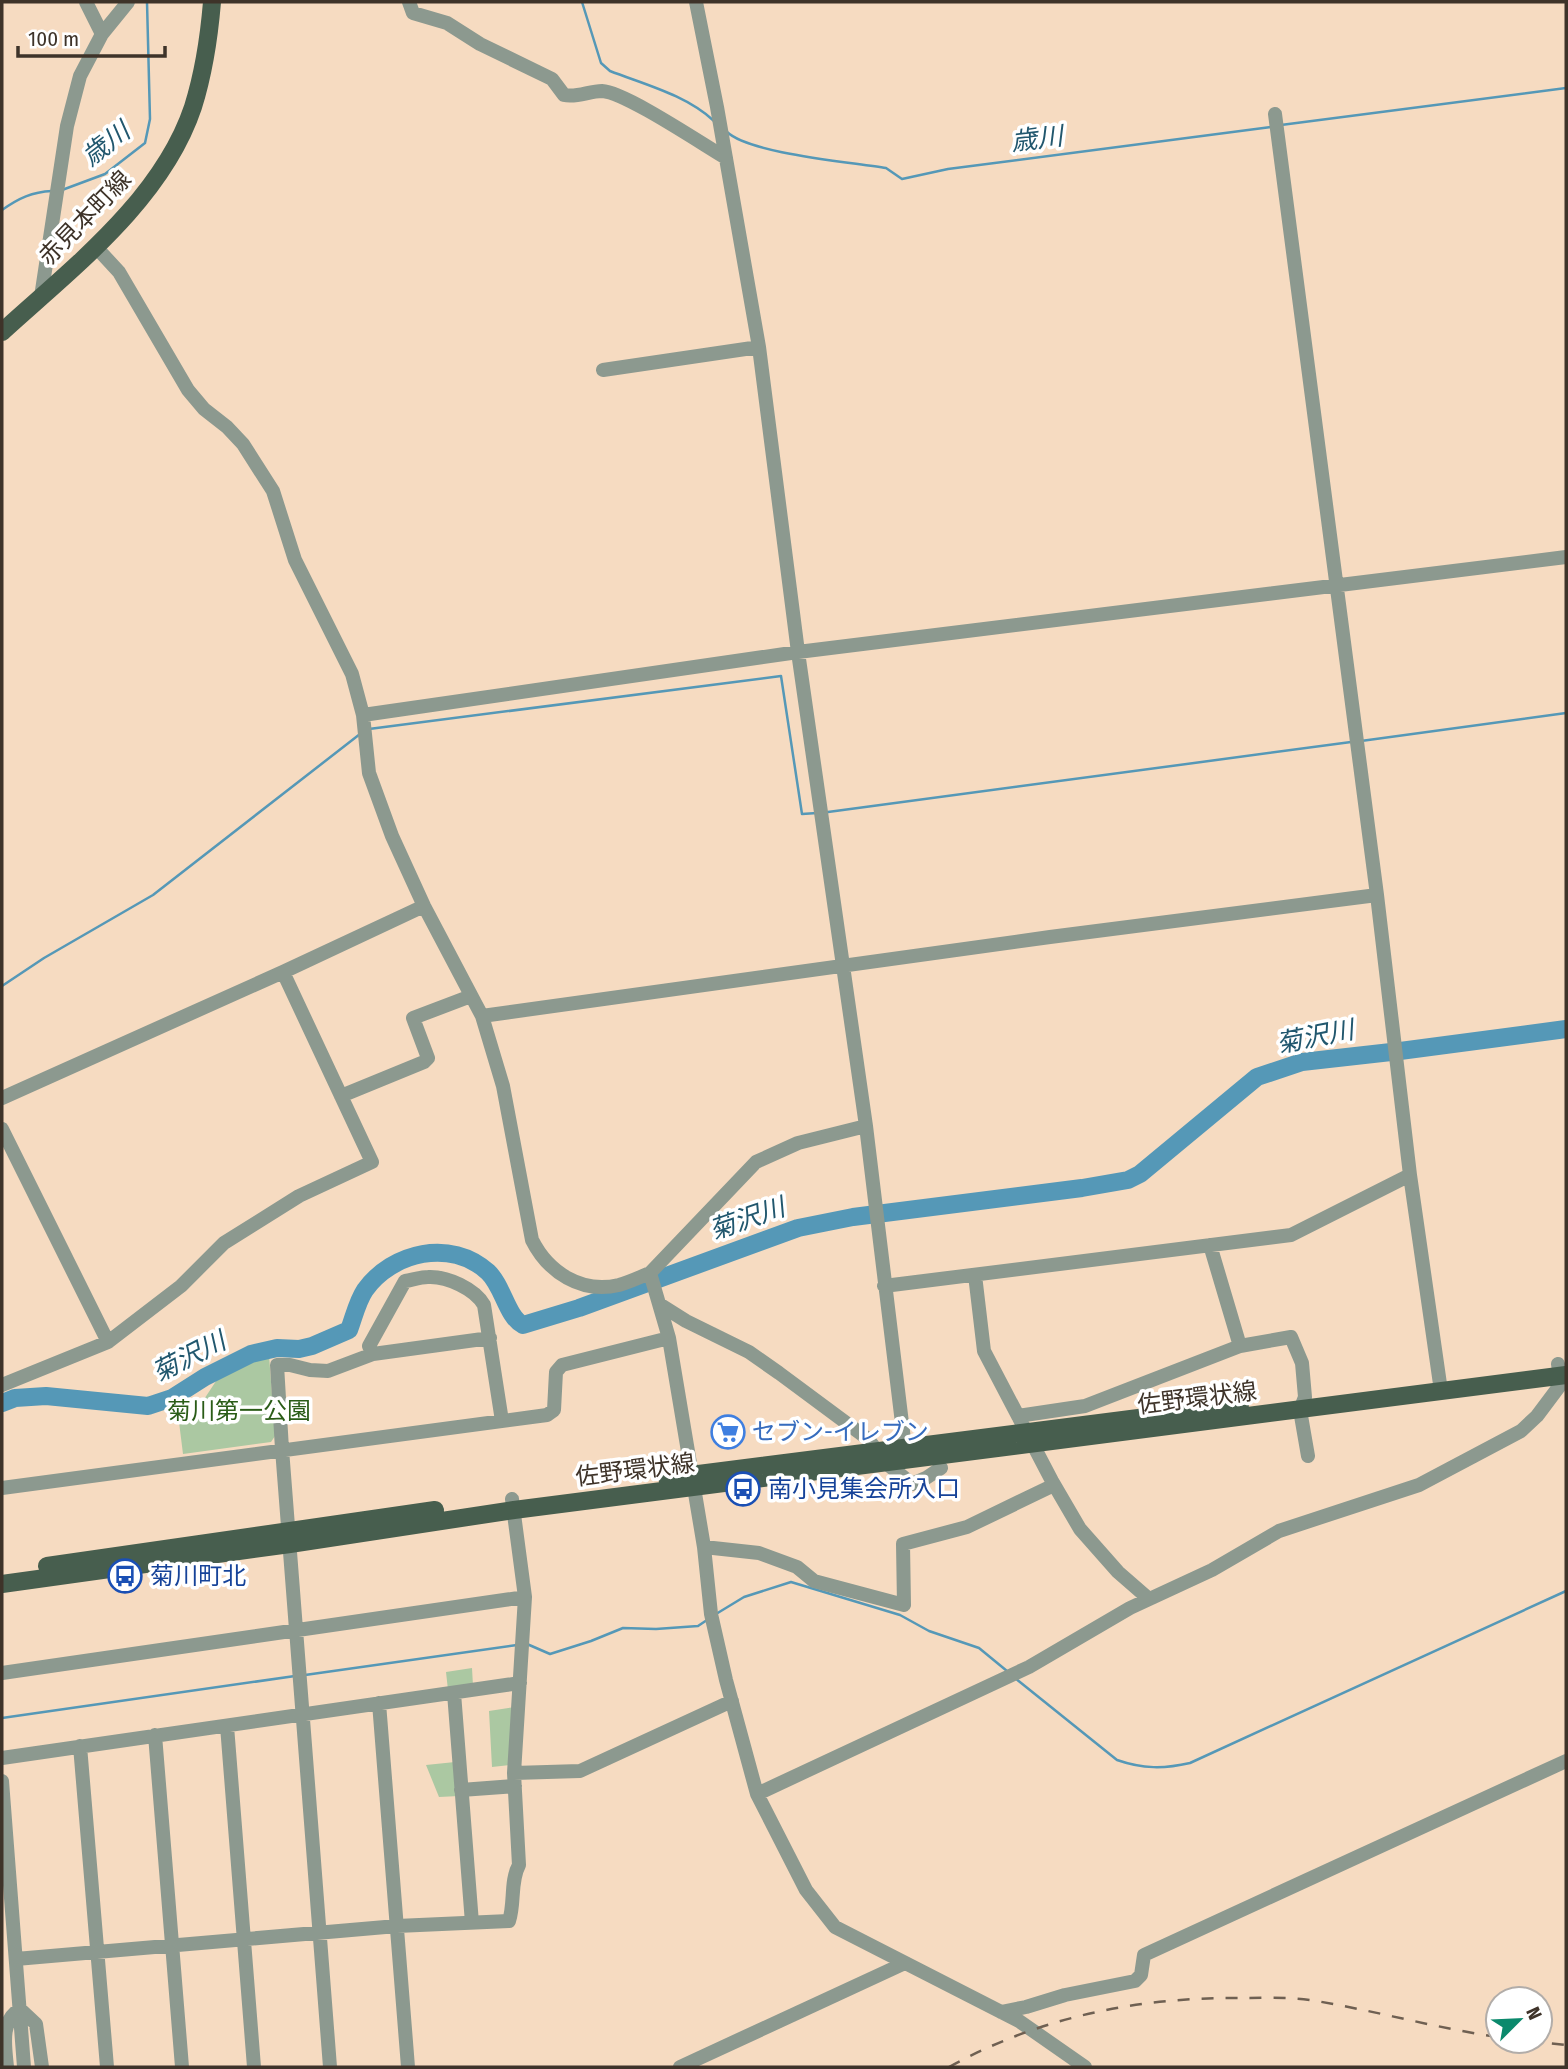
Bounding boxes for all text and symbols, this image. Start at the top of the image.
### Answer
scale bar [18,14,164,58]
text: 100 m [28,26,79,52]
water label: 歳川 [76,114,138,172]
water label: 歳川 [1009,120,1068,158]
street label: 赤見本町線 [33,165,137,271]
water label: 菊沢川 [1274,1014,1359,1060]
water label: 菊沢川 [705,1191,792,1246]
water label: 菊沢川 [147,1324,233,1389]
street label: 佐野環状線 [1136,1377,1258,1419]
park label: 菊川第一公園 [167,1397,311,1425]
supermarket icon: セブン-イレブン [709,1413,747,1451]
place label: セブン-イレブン [752,1418,929,1446]
street label: 佐野環状線 [574,1449,696,1491]
bus stop icon: 南小見集会所入口 [724,1470,762,1508]
place label: 南小見集会所入口 [768,1475,960,1503]
bus stop icon: 菊川町北 [106,1557,144,1595]
place label: 菊川町北 [150,1562,246,1590]
north arrow [1484,1985,1554,2055]
text: N [1521,2003,1547,2023]

